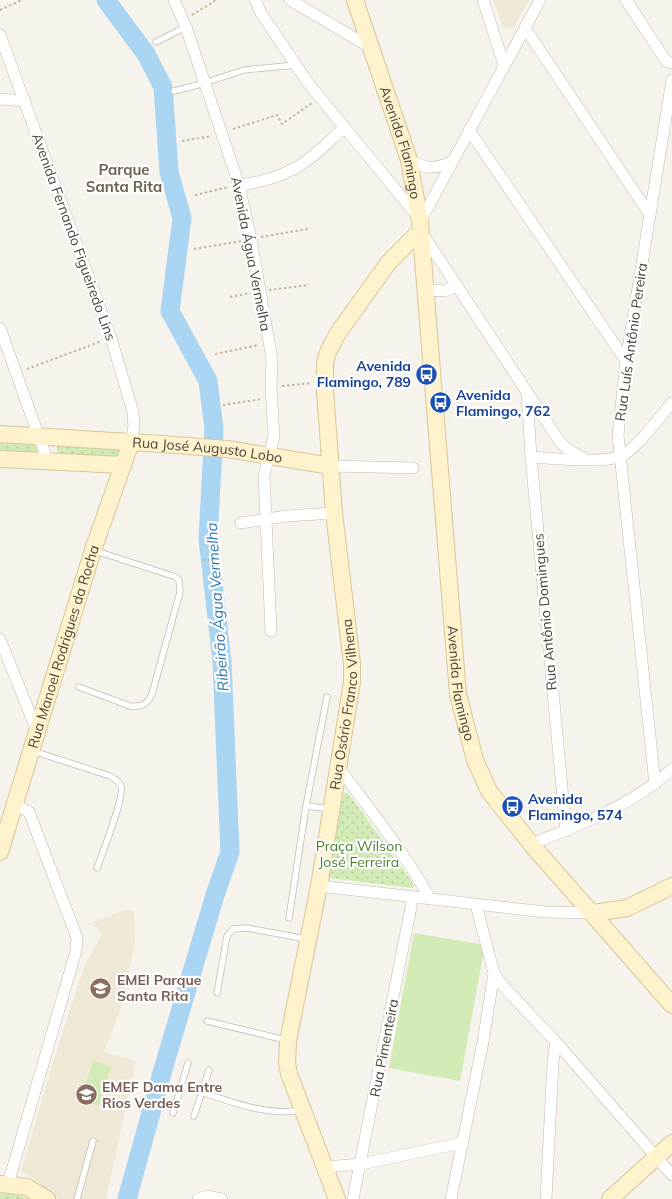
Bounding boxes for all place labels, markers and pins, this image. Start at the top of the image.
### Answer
place label: Avenida Flamingo, 789 [317,357,411,391]
bus stop icon: Avenida Flamingo, 789 [415,362,439,386]
place label: Avenida Flamingo, 762 [456,386,550,420]
bus stop icon: Avenida Flamingo, 762 [428,391,452,415]
place label: Avenida Flamingo, 574 [528,790,623,824]
bus stop icon: Avenida Flamingo, 574 [500,795,524,819]
place label: EMEI Parque Santa Rita [117,971,202,1005]
school or university icon: EMEI Parque Santa Rita [89,976,113,1000]
place label: EMEF Dama Entre Rios Verdes [102,1078,223,1112]
school or university icon: EMEF Dama Entre Rios Verdes [74,1083,98,1107]

